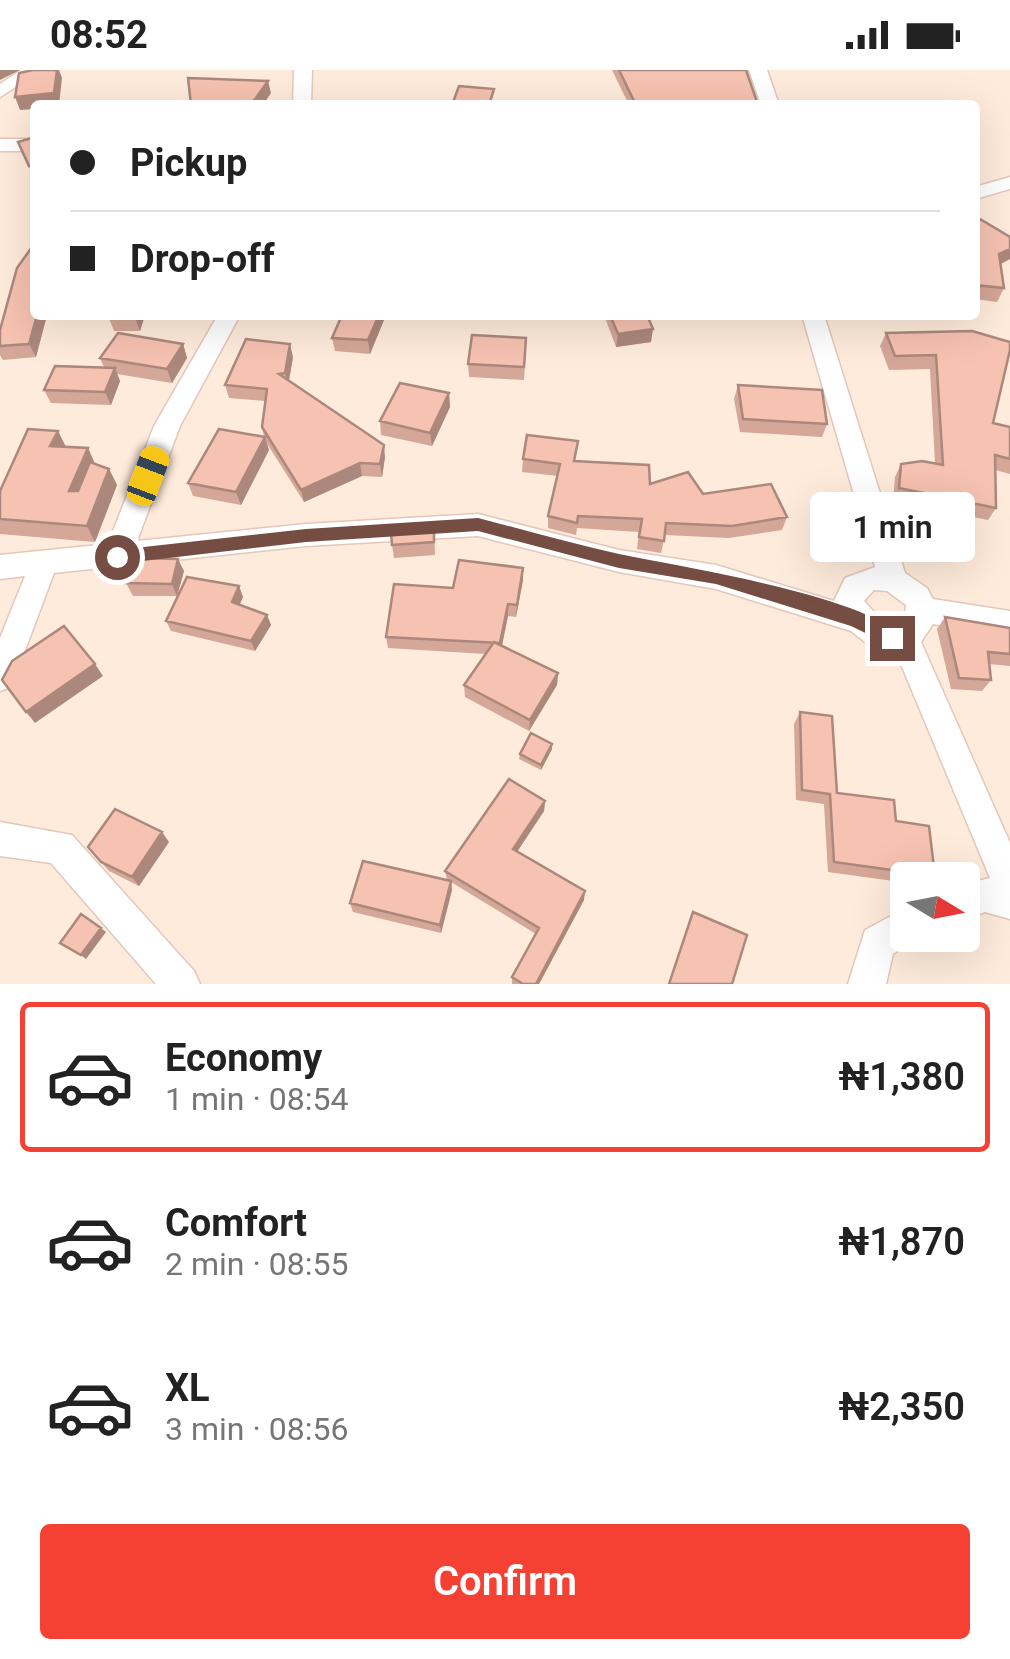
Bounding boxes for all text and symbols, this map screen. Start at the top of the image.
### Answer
text: 08:52 [50,13,148,57]
text: Pickup [130,141,247,185]
text: Drop-off [130,237,275,281]
car [123,443,173,509]
callout: 1 min [810,493,974,563]
text: 1 min [852,508,933,546]
route start [95,535,140,580]
route end [870,616,915,661]
north arrow [890,862,980,952]
map controls [890,862,980,952]
icon: car [45,1032,135,1122]
text: Economy [165,1036,322,1080]
text: ₦1,380 [839,1055,965,1099]
text: 1 min · 08:54 [165,1080,348,1118]
icon: car [45,1197,135,1287]
text: Comfort [165,1201,307,1245]
text: ₦1,870 [839,1220,965,1264]
text: 2 min · 08:55 [165,1245,348,1283]
icon: car [45,1362,135,1452]
text: XL [165,1366,210,1410]
text: ₦2,350 [839,1385,965,1429]
text: 3 min · 08:56 [165,1410,348,1448]
button: Confirm [40,1524,970,1639]

